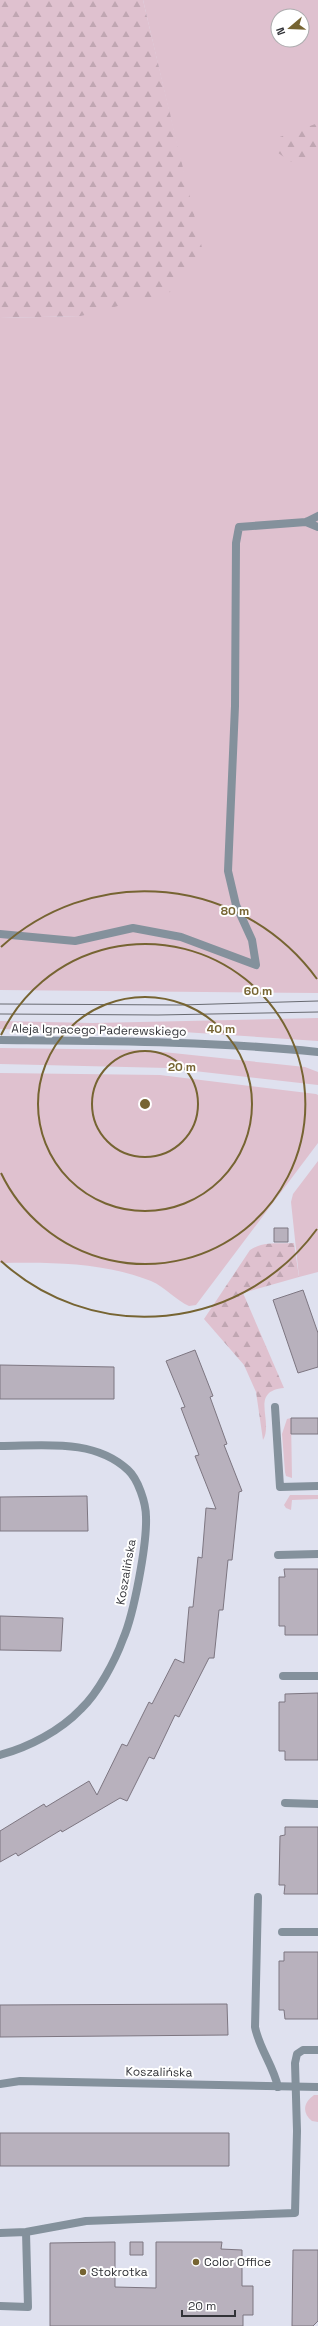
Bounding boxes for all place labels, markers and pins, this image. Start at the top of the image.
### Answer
centre of rings [138,1097,152,1111]
place label: Color Office [204,2254,271,2270]
marker: Color Office [191,2257,201,2267]
place label: Stokrotka [91,2264,148,2280]
marker: Stokrotka [78,2267,88,2277]

